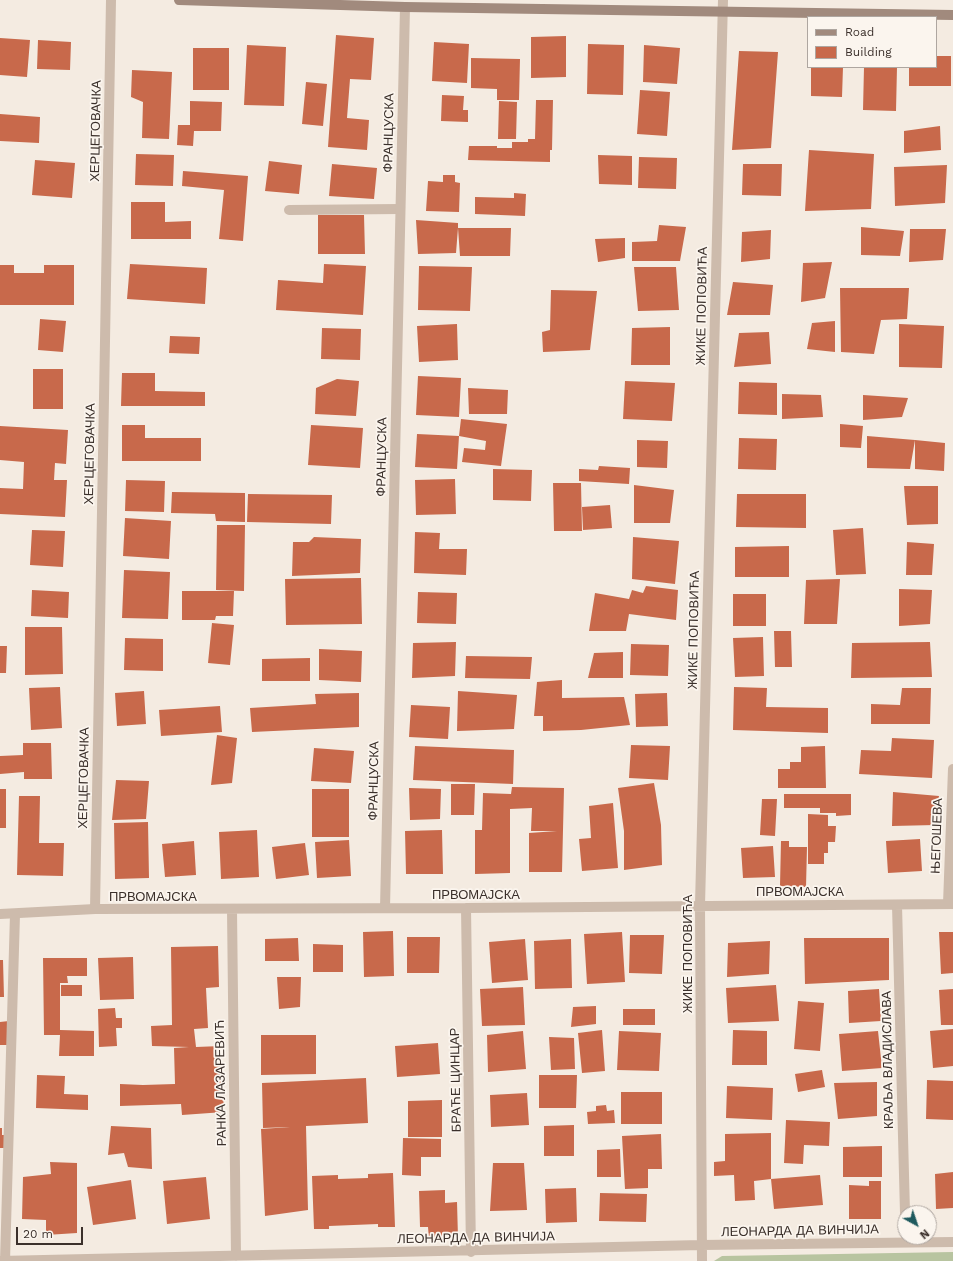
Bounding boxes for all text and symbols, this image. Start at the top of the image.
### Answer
legend [807,16,937,68]
text: Road [845,25,874,39]
text: Building [845,45,892,59]
street label: ХЕРЦЕГОВАЧКА [87,80,105,182]
street label: ФРАНЦУСКА [381,93,397,173]
street label: ЖИКЕ ПОПОВИЋА [693,247,711,365]
street label: ХЕРЦЕГОВАЧКА [81,403,99,505]
street label: ФРАНЦУСКА [374,417,390,497]
street label: ЖИКЕ ПОПОВИЋА [685,571,703,689]
street label: ХЕРЦЕГОВАЧКА [75,727,93,829]
street label: ФРАНЦУСКА [366,741,382,821]
street label: ЊЕГОШЕВА [928,798,946,874]
street label: ПРВОМАЈСКА [756,884,844,900]
street label: ПРВОМАЈСКА [432,887,520,903]
street label: ПРВОМАЈСКА [109,889,197,905]
street label: ЖИКЕ ПОПОВИЋА [680,895,696,1013]
street label: КРАЉА ВЛАДИСЛАВА [879,991,897,1129]
street label: РАНКА ЛАЗАРЕВИЋ [212,1020,230,1146]
street label: БРАЋЕ ЦИНЦАР [447,1028,465,1132]
north arrow [897,1205,937,1245]
scale bar [18,1219,85,1245]
street label: ЛЕОНАРДА ДА ВИНЧИЈА [721,1222,879,1240]
text: N [917,1226,932,1241]
text: 20 m [23,1227,53,1241]
street label: ЛЕОНАРДА ДА ВИНЧИЈА [397,1229,555,1247]

